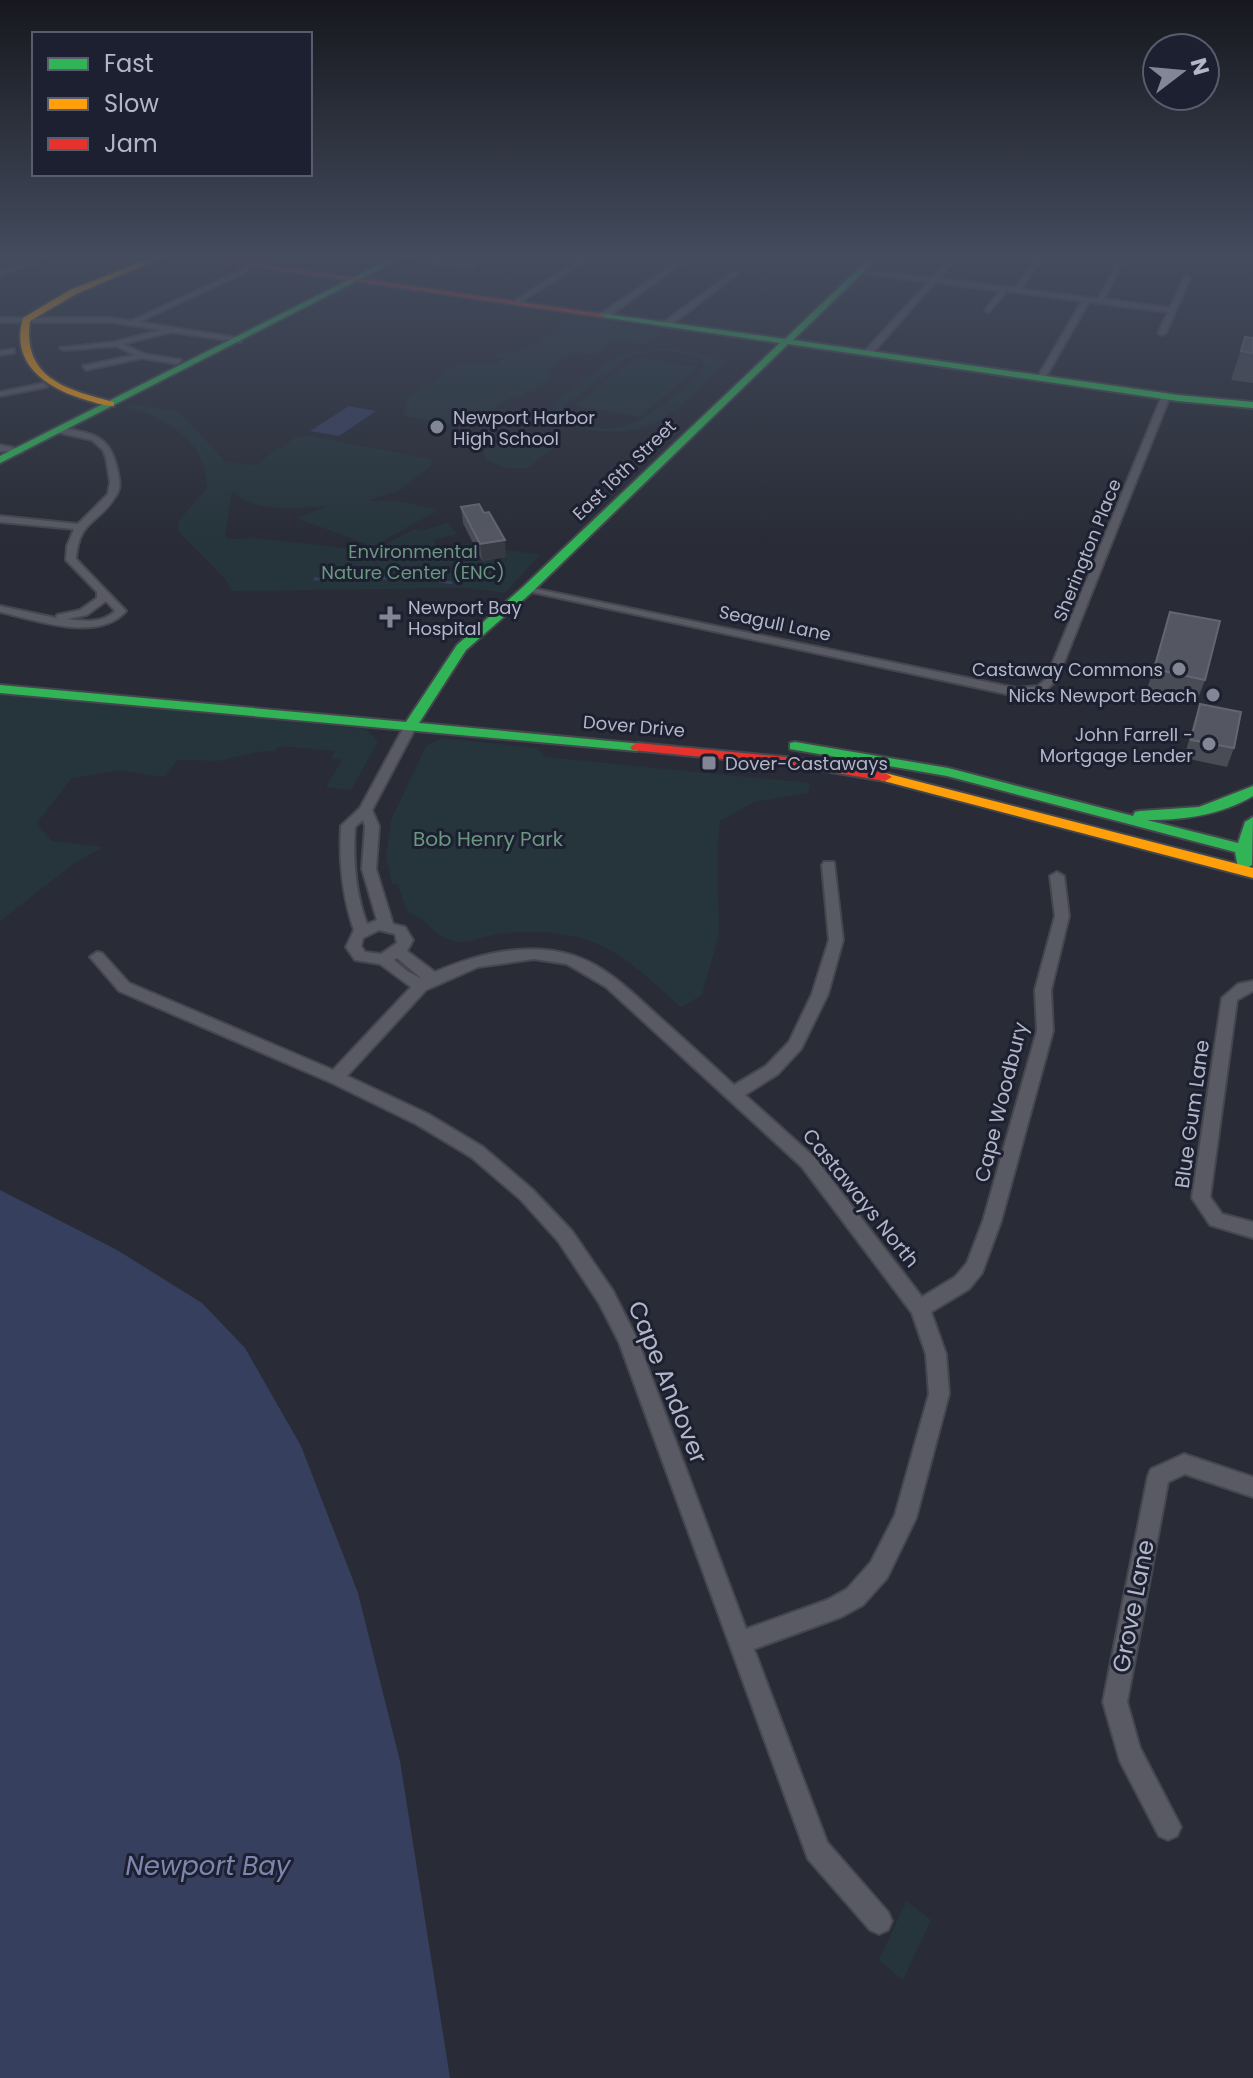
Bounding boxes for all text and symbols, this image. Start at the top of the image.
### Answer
legend [32,32,312,176]
north arrow [1141,32,1221,112]
text: Fast [104,47,154,80]
text: N [1183,54,1217,79]
text: Slow [104,87,159,120]
text: Jam [104,127,158,160]
place label: Newport Harbor High School [453,405,595,451]
street label: East 16th Street [567,414,681,526]
marker: Newport Harbor High School [428,418,446,436]
street label: Sherington Place [1047,475,1127,625]
park label: Environmental Nature Center (ENC) [321,539,505,585]
place label: Newport Bay Hospital [408,595,522,641]
street label: Seagull Lane [717,599,833,647]
marker: Newport Bay Hospital [379,606,401,628]
place label: Castaway Commons [972,657,1163,682]
marker: Castaway Commons [1170,660,1188,678]
place label: Nicks Newport Beach [1008,683,1197,708]
marker: Nicks Newport Beach [1204,686,1222,704]
street label: Dover Drive [582,709,686,743]
place label: John Farrell - Mortgage Lender [1040,722,1193,768]
marker: John Farrell - Mortgage Lender [1200,735,1218,753]
place label: Dover-Castaways [725,751,888,776]
marker: Dover-Castaways [700,754,718,772]
park label: Bob Henry Park [413,825,564,853]
street label: Cape Woodbury [968,1019,1034,1185]
street label: Blue Gum Lane [1168,1038,1216,1190]
street label: Castaways North [796,1123,926,1273]
street label: Cape Andover [620,1296,716,1468]
street label: Grove Lane [1104,1537,1162,1675]
water label: Newport Bay [126,1848,292,1884]

